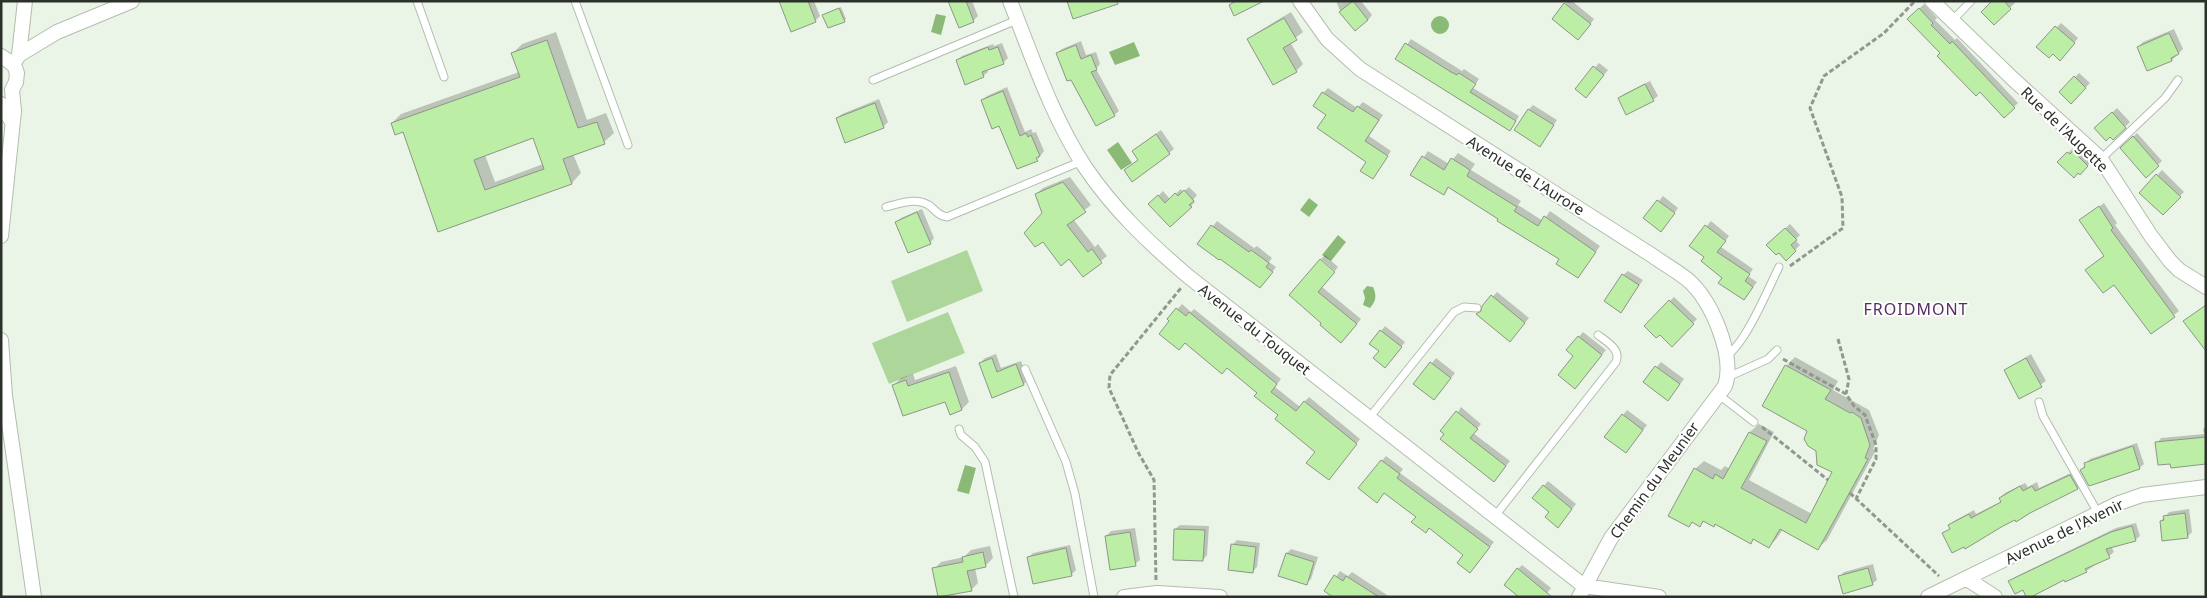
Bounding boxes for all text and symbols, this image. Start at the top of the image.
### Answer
street label: Rue de l'Augette [2017,82,2113,176]
street label: Avenue de L'Aurore [1463,131,1589,219]
street label: Avenue du Touquet [1195,279,1316,379]
district label: FROIDMONT [1864,298,1968,320]
street label: Chemin du Meunier [1605,418,1703,542]
street label: Avenue de l'Avenir [2001,494,2127,568]

